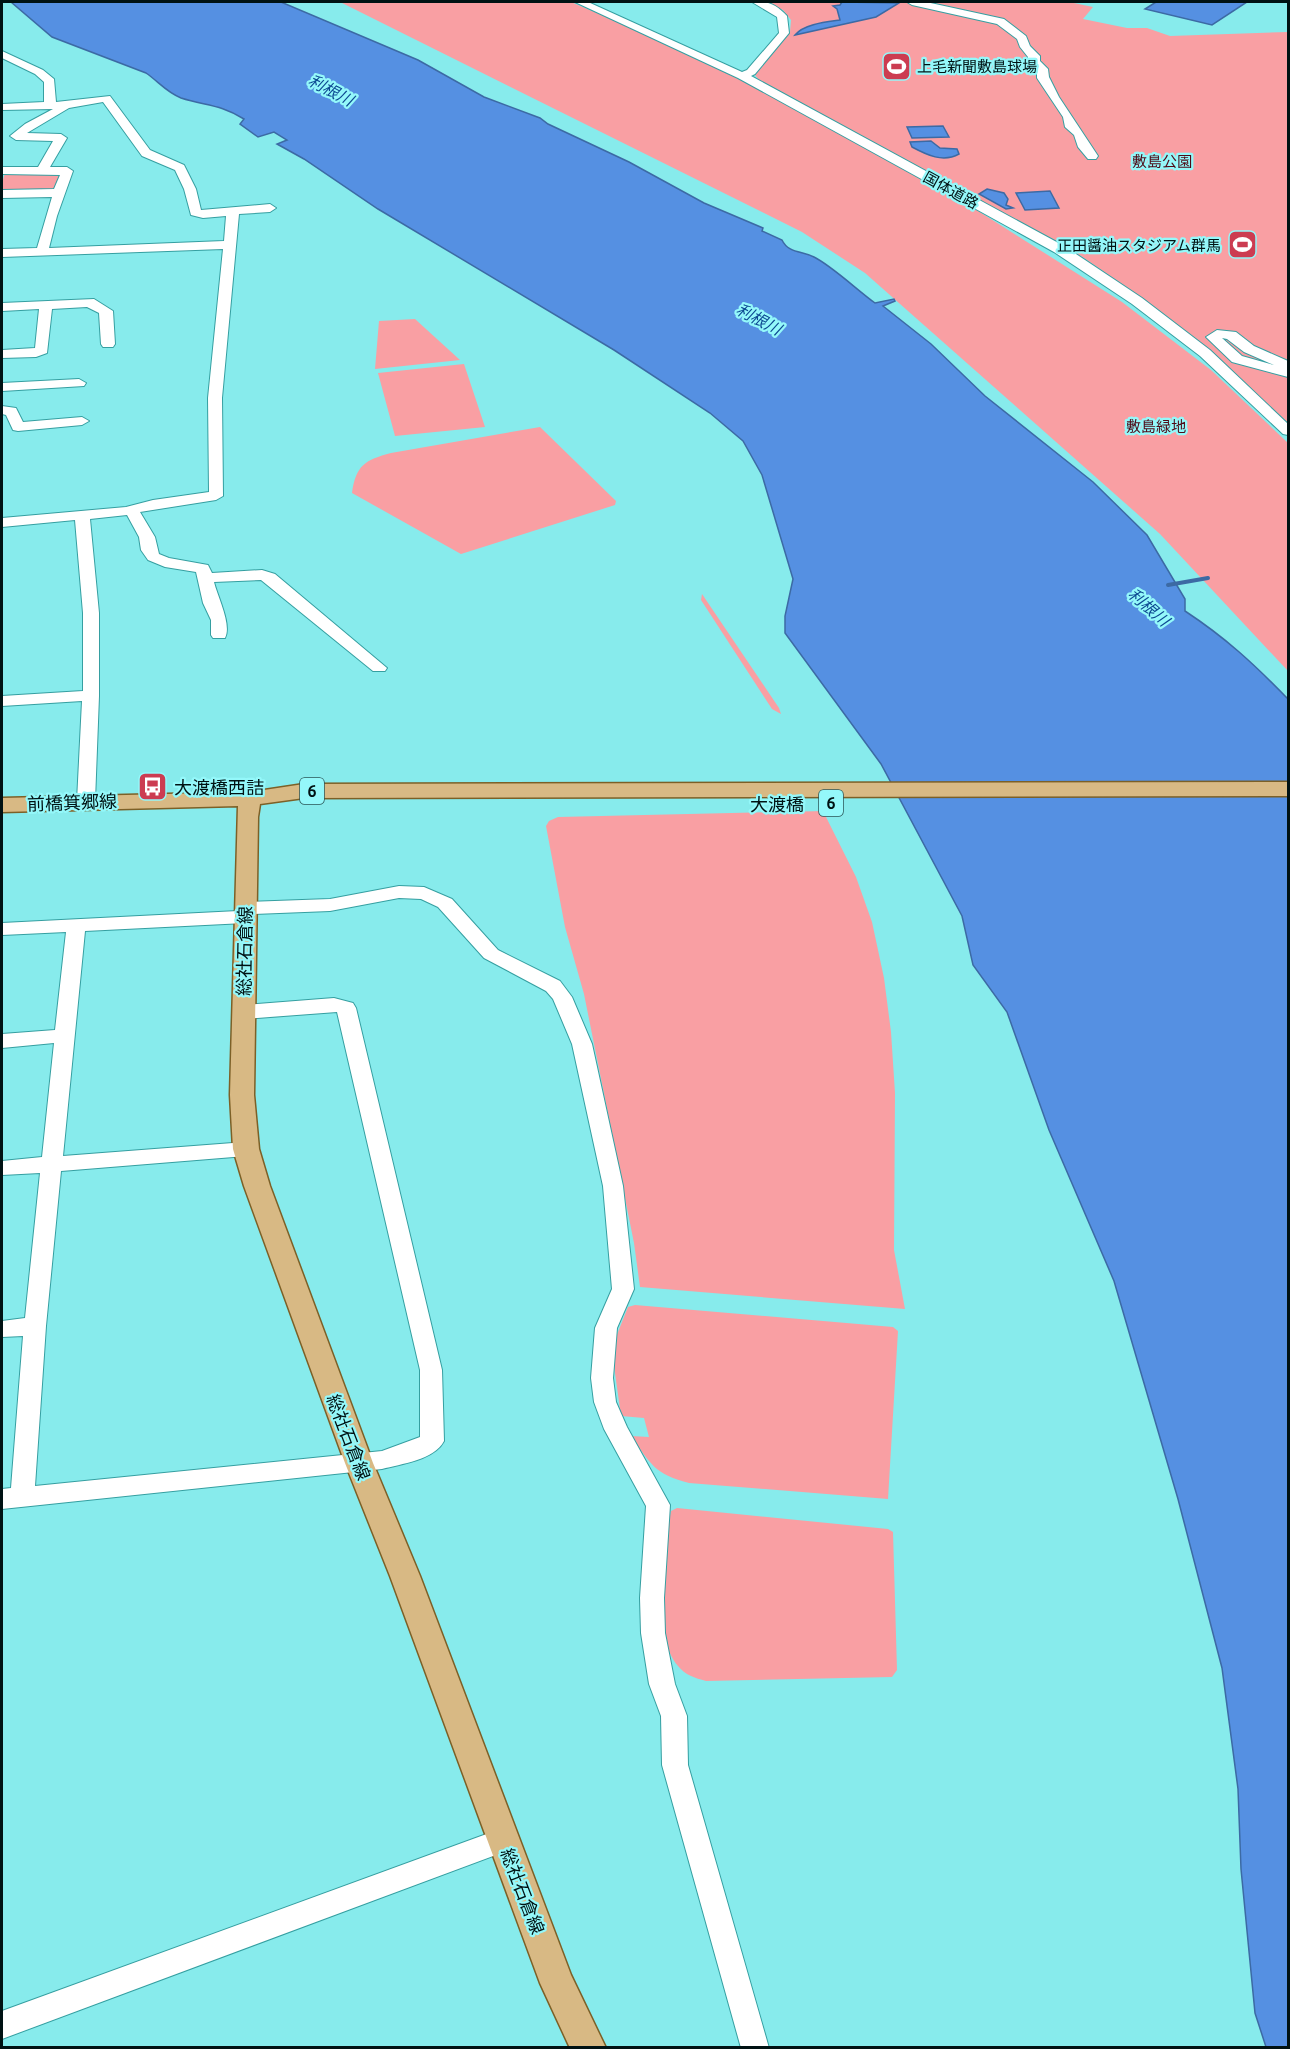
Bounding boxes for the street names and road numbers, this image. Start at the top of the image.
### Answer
street label: 国体道路 [921,168,981,212]
road number: 6 [300,778,324,804]
street label: 前橋箕郷線 [27,790,117,814]
road number: 6 [819,790,843,816]
street label: 大渡橋 [750,794,804,814]
street label: 総社石倉線 [233,906,255,996]
street label: 総社石倉線 [324,1391,374,1483]
street label: 総社石倉線 [498,1845,548,1937]

